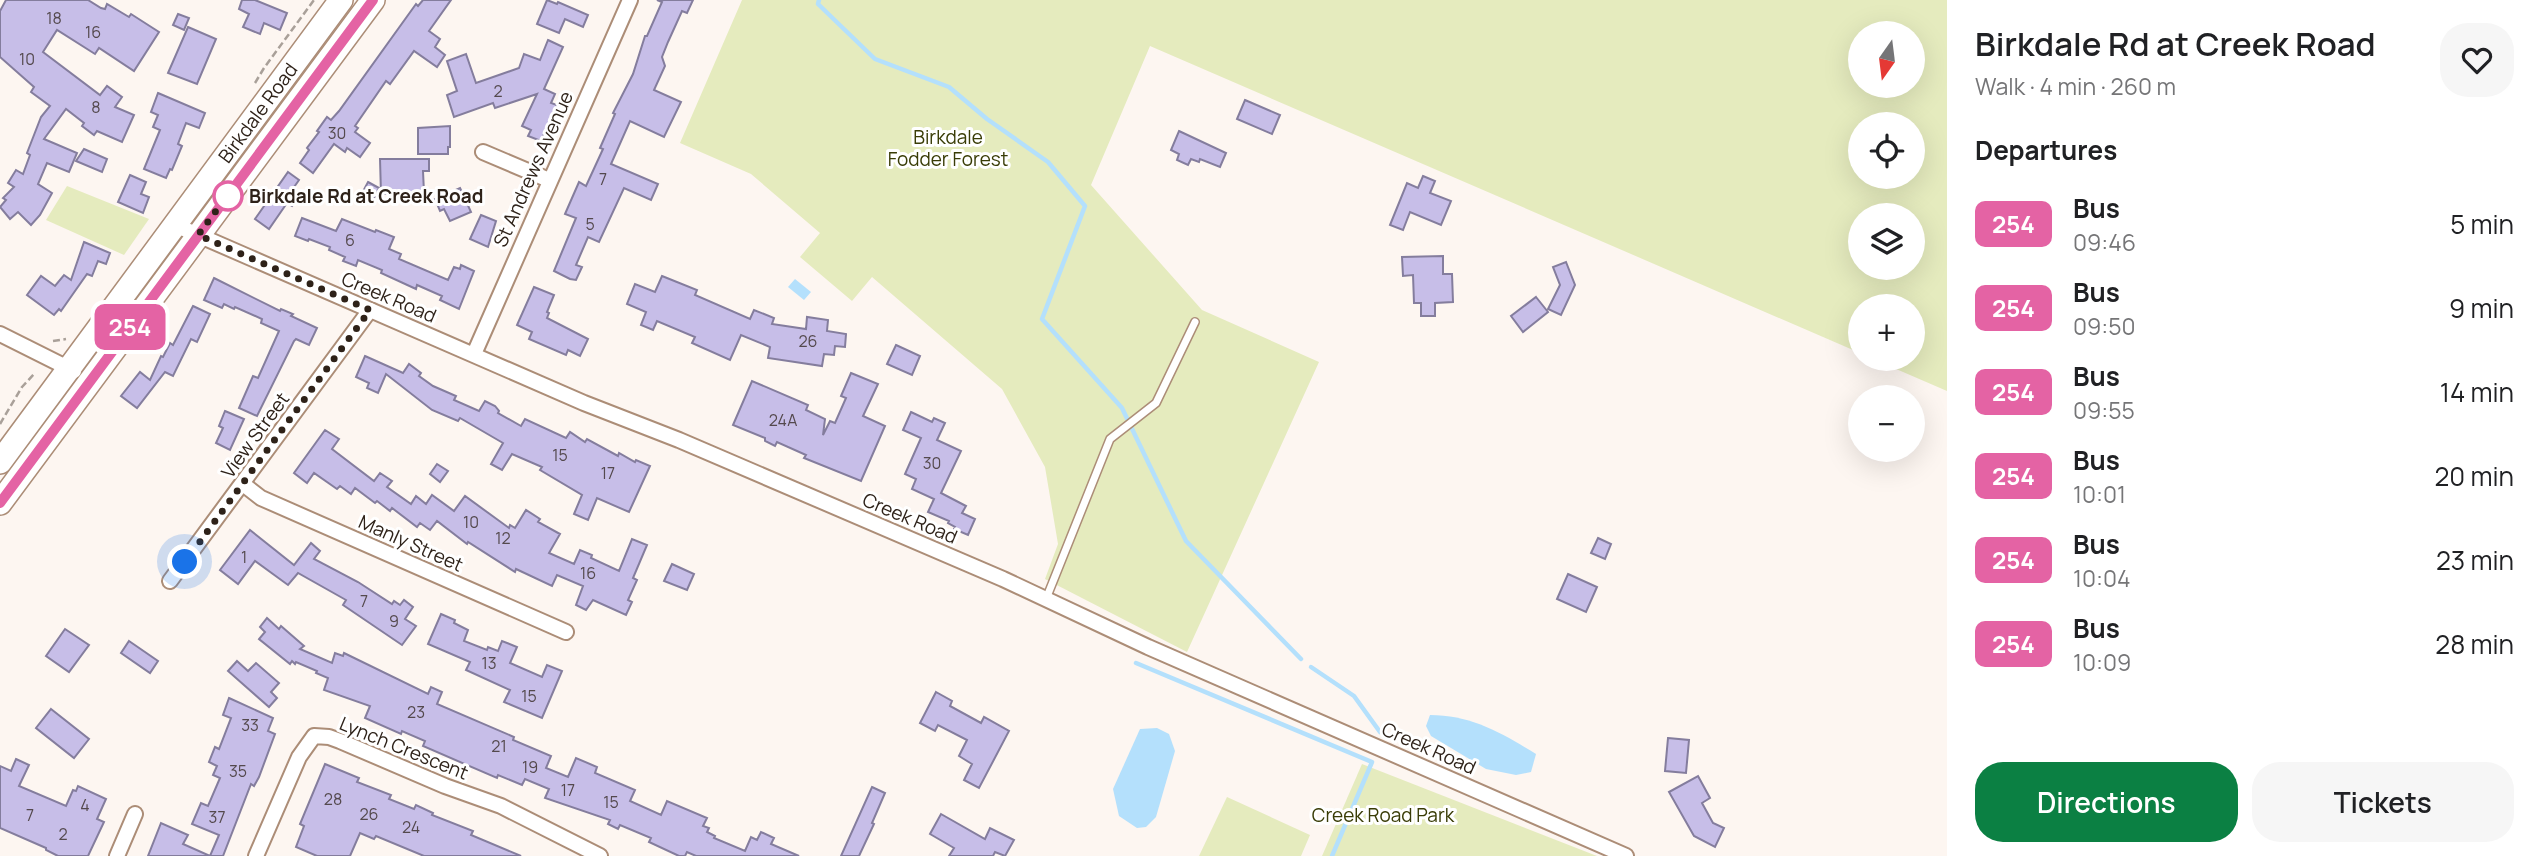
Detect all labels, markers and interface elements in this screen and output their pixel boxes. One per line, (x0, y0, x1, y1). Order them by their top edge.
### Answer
house number: 18 (46, 7, 62, 29)
house number: 16 (85, 21, 101, 43)
north arrow (1848, 21, 1925, 98)
map controls (1848, 21, 1925, 462)
text: Birkdale Rd at Creek Road (1975, 21, 2376, 66)
button: heart (2440, 23, 2514, 97)
house number: 10 (19, 48, 35, 70)
street label: Birkdale Road (212, 57, 303, 168)
text: Walk · 4 min · 260 m (1975, 70, 2176, 102)
house number: 2 (493, 80, 503, 102)
street label: St Andrews Avenue (487, 87, 579, 251)
house number: 8 (91, 96, 101, 118)
button: locate (1848, 112, 1925, 189)
house number: 30 (328, 122, 346, 144)
park label: Birkdale Fodder Forest (888, 124, 1008, 172)
text: Departures (1975, 132, 2117, 168)
house number: 7 (599, 168, 607, 190)
marker: Birkdale Rd at Creek Road (213, 181, 243, 211)
place label: Birkdale Rd at Creek Road (249, 183, 483, 209)
text: Bus (2073, 190, 2120, 226)
button: layers (1848, 203, 1925, 280)
text: 5 min (2450, 206, 2514, 242)
text: 254 (1992, 207, 2035, 240)
house number: 5 (585, 213, 595, 235)
text: 09:46 (2073, 226, 2136, 258)
house number: 6 (345, 229, 355, 251)
street label: Creek Road (338, 265, 440, 329)
text: Bus (2073, 274, 2120, 310)
text: 9 min (2449, 290, 2514, 326)
text: 254 (1992, 291, 2035, 324)
button: + (1848, 294, 1925, 371)
line badge: 254 (90, 304, 170, 350)
text: 254 (109, 310, 151, 343)
text: 09:50 (2073, 310, 2136, 342)
house number: 26 (798, 330, 818, 352)
text: Bus (2073, 358, 2120, 394)
text: 14 min (2440, 374, 2514, 410)
text: 254 (1992, 375, 2035, 408)
button: − (1848, 385, 1925, 462)
street label: View Street (215, 387, 295, 483)
text: 09:55 (2073, 394, 2135, 426)
house number: 24A (769, 409, 797, 431)
text: Bus (2073, 442, 2120, 478)
house number: 15 (552, 444, 568, 466)
house number: 30 (923, 452, 941, 474)
text: 20 min (2435, 458, 2514, 494)
text: 254 (1992, 459, 2035, 492)
house number: 17 (601, 462, 615, 484)
text: 10:01 (2073, 478, 2126, 510)
street label: Creek Road (859, 486, 961, 550)
street label: Manly Street (355, 508, 467, 578)
house number: 10 (463, 511, 479, 533)
text: Bus (2073, 526, 2120, 562)
house number: 12 (495, 527, 511, 549)
text: 23 min (2436, 542, 2514, 578)
text: 254 (1992, 543, 2035, 576)
your location (167, 544, 202, 579)
house number: 1 (241, 546, 247, 568)
house number: 16 (580, 562, 596, 584)
text: 10:04 (2073, 562, 2130, 594)
house number: 7 (360, 590, 368, 612)
house number: 9 (389, 610, 399, 632)
text: Bus (2073, 610, 2120, 646)
text: 28 min (2435, 626, 2514, 662)
text: 254 (1992, 627, 2035, 660)
text: 10:09 (2073, 646, 2131, 678)
house number: 13 (481, 652, 497, 674)
house number: 15 (521, 685, 537, 707)
house number: 23 (407, 701, 425, 723)
street label: Lynch Crescent (336, 710, 472, 786)
house number: 33 (241, 714, 259, 736)
street label: Creek Road (1378, 716, 1480, 780)
house number: 21 (491, 735, 507, 757)
house number: 19 (522, 756, 538, 778)
house number: 35 (229, 760, 247, 782)
button: Directions (1975, 762, 2238, 842)
button: Tickets (2252, 762, 2514, 842)
house number: 17 (561, 779, 575, 801)
house number: 28 (324, 788, 342, 810)
house number: 15 (603, 791, 619, 813)
house number: 4 (80, 794, 90, 816)
park label: Creek Road Park (1312, 802, 1455, 828)
house number: 26 (359, 803, 379, 825)
house number: 7 (26, 804, 34, 826)
house number: 37 (209, 806, 225, 828)
house number: 24 (402, 816, 420, 838)
house number: 2 (58, 823, 68, 845)

